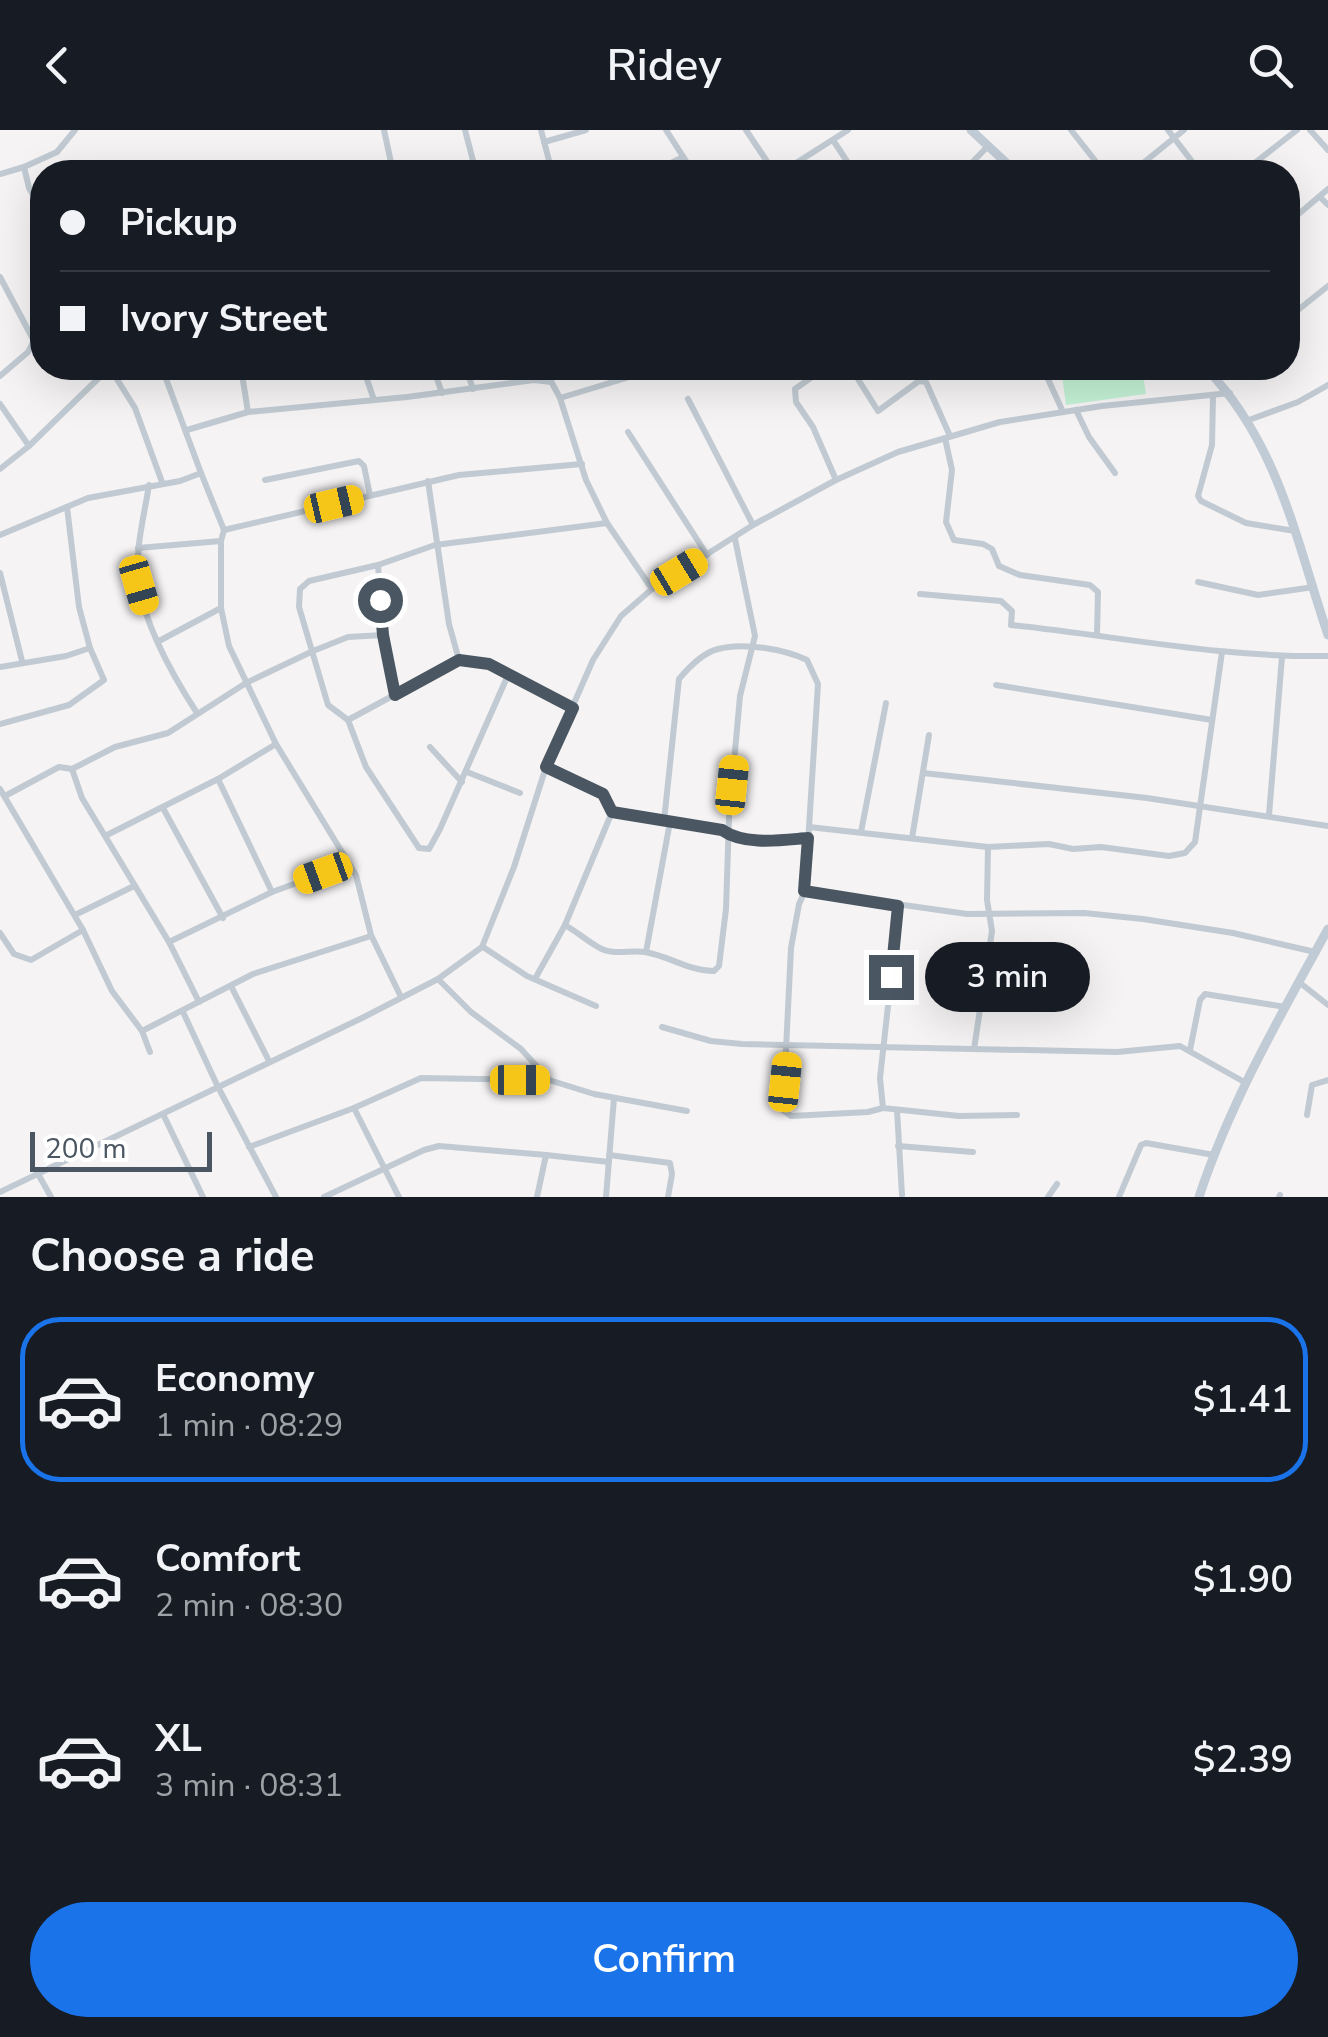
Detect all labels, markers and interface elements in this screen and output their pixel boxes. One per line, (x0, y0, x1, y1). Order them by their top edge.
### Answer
text: Ridey (606, 35, 722, 96)
icon: back (30, 38, 85, 93)
icon: search (1243, 38, 1298, 93)
text: Pickup (120, 197, 238, 248)
text: Ivory Street (120, 293, 327, 344)
car (301, 483, 367, 525)
car (646, 544, 712, 600)
car (116, 552, 162, 618)
route start (358, 578, 403, 623)
car (714, 754, 750, 816)
car (290, 849, 356, 897)
callout: 3 min (926, 942, 1091, 1012)
route end (869, 955, 914, 1000)
text: 3 min (967, 955, 1048, 998)
car (767, 1051, 803, 1113)
car (490, 1065, 550, 1095)
scale bar (30, 1127, 212, 1172)
text: 200 m (45, 1130, 127, 1168)
text: Choose a ride (30, 1226, 315, 1287)
text: Economy (155, 1353, 314, 1404)
icon: car (35, 1355, 125, 1445)
text: $1.41 (1193, 1374, 1293, 1425)
text: 1 min · 08:29 (155, 1404, 343, 1447)
text: Comfort (155, 1533, 300, 1584)
icon: car (35, 1535, 125, 1625)
text: $1.90 (1193, 1554, 1293, 1605)
text: 2 min · 08:30 (155, 1584, 343, 1627)
text: XL (155, 1713, 202, 1764)
icon: car (35, 1715, 125, 1805)
text: $2.39 (1193, 1734, 1293, 1785)
text: 3 min · 08:31 (155, 1764, 343, 1807)
button: Confirm (30, 1902, 1298, 2017)

